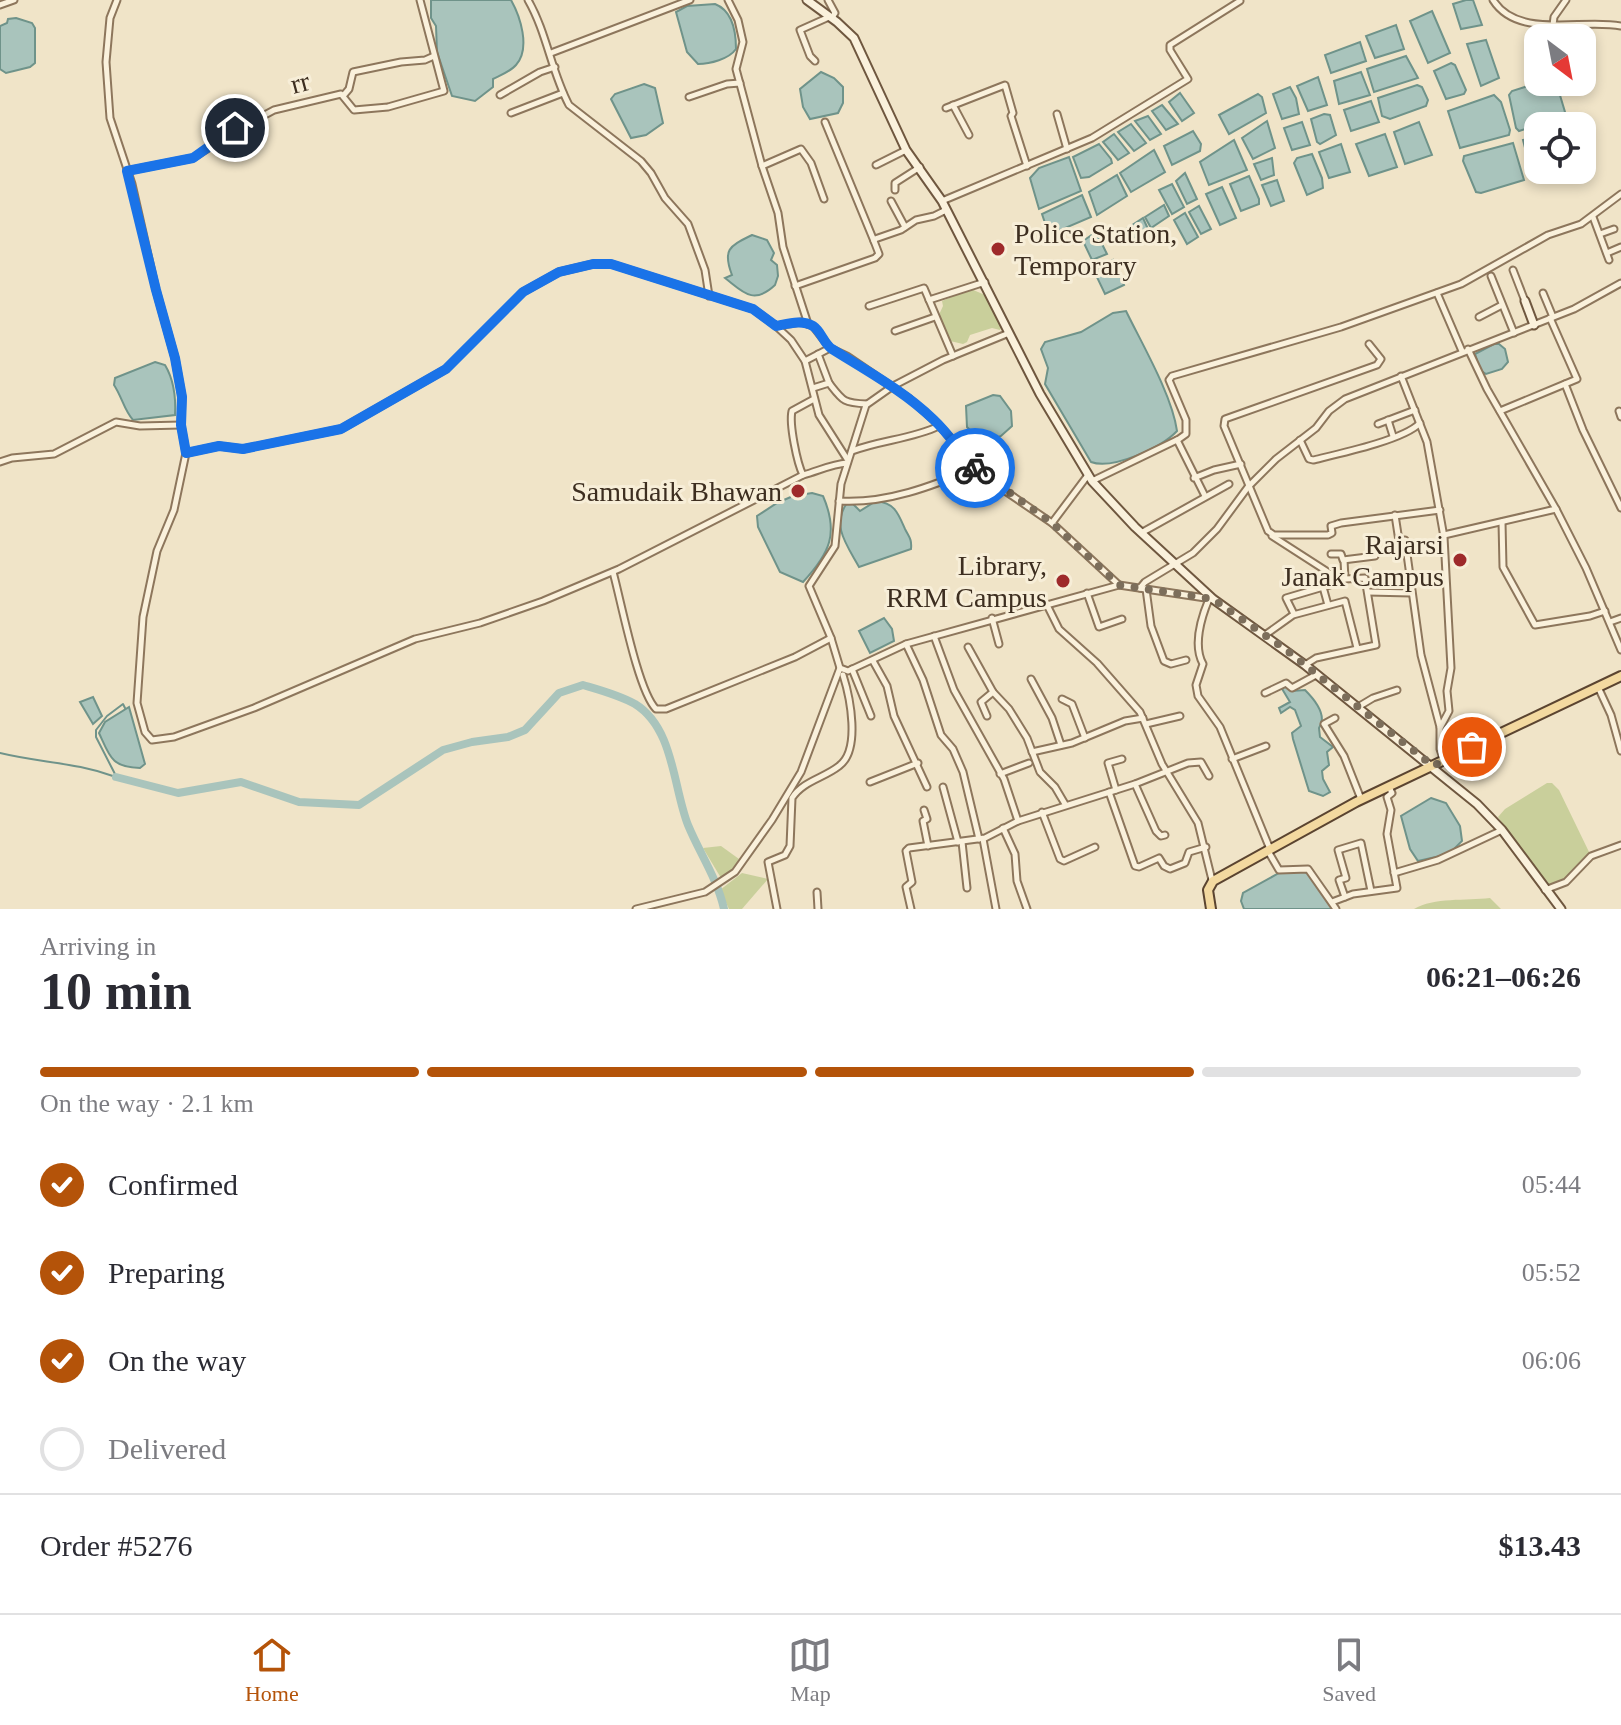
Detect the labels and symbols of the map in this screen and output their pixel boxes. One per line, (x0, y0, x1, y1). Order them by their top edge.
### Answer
north arrow (1524, 24, 1596, 96)
street label: rr (287, 65, 314, 100)
pin (201, 94, 269, 162)
place label: Police Station, Temporary (1014, 218, 1177, 281)
marker: Police Station, Temporary (989, 240, 1007, 258)
courier (935, 428, 1015, 508)
place label: Samudaik Bhawan (571, 476, 782, 507)
marker: Samudaik Bhawan (789, 482, 807, 500)
place label: Rajarsi Janak Campus (1281, 529, 1444, 592)
place label: Library, RRM Campus (886, 550, 1047, 613)
marker: Rajarsi Janak Campus (1451, 551, 1469, 569)
marker: Library, RRM Campus (1054, 572, 1072, 590)
pin (1438, 713, 1506, 781)

